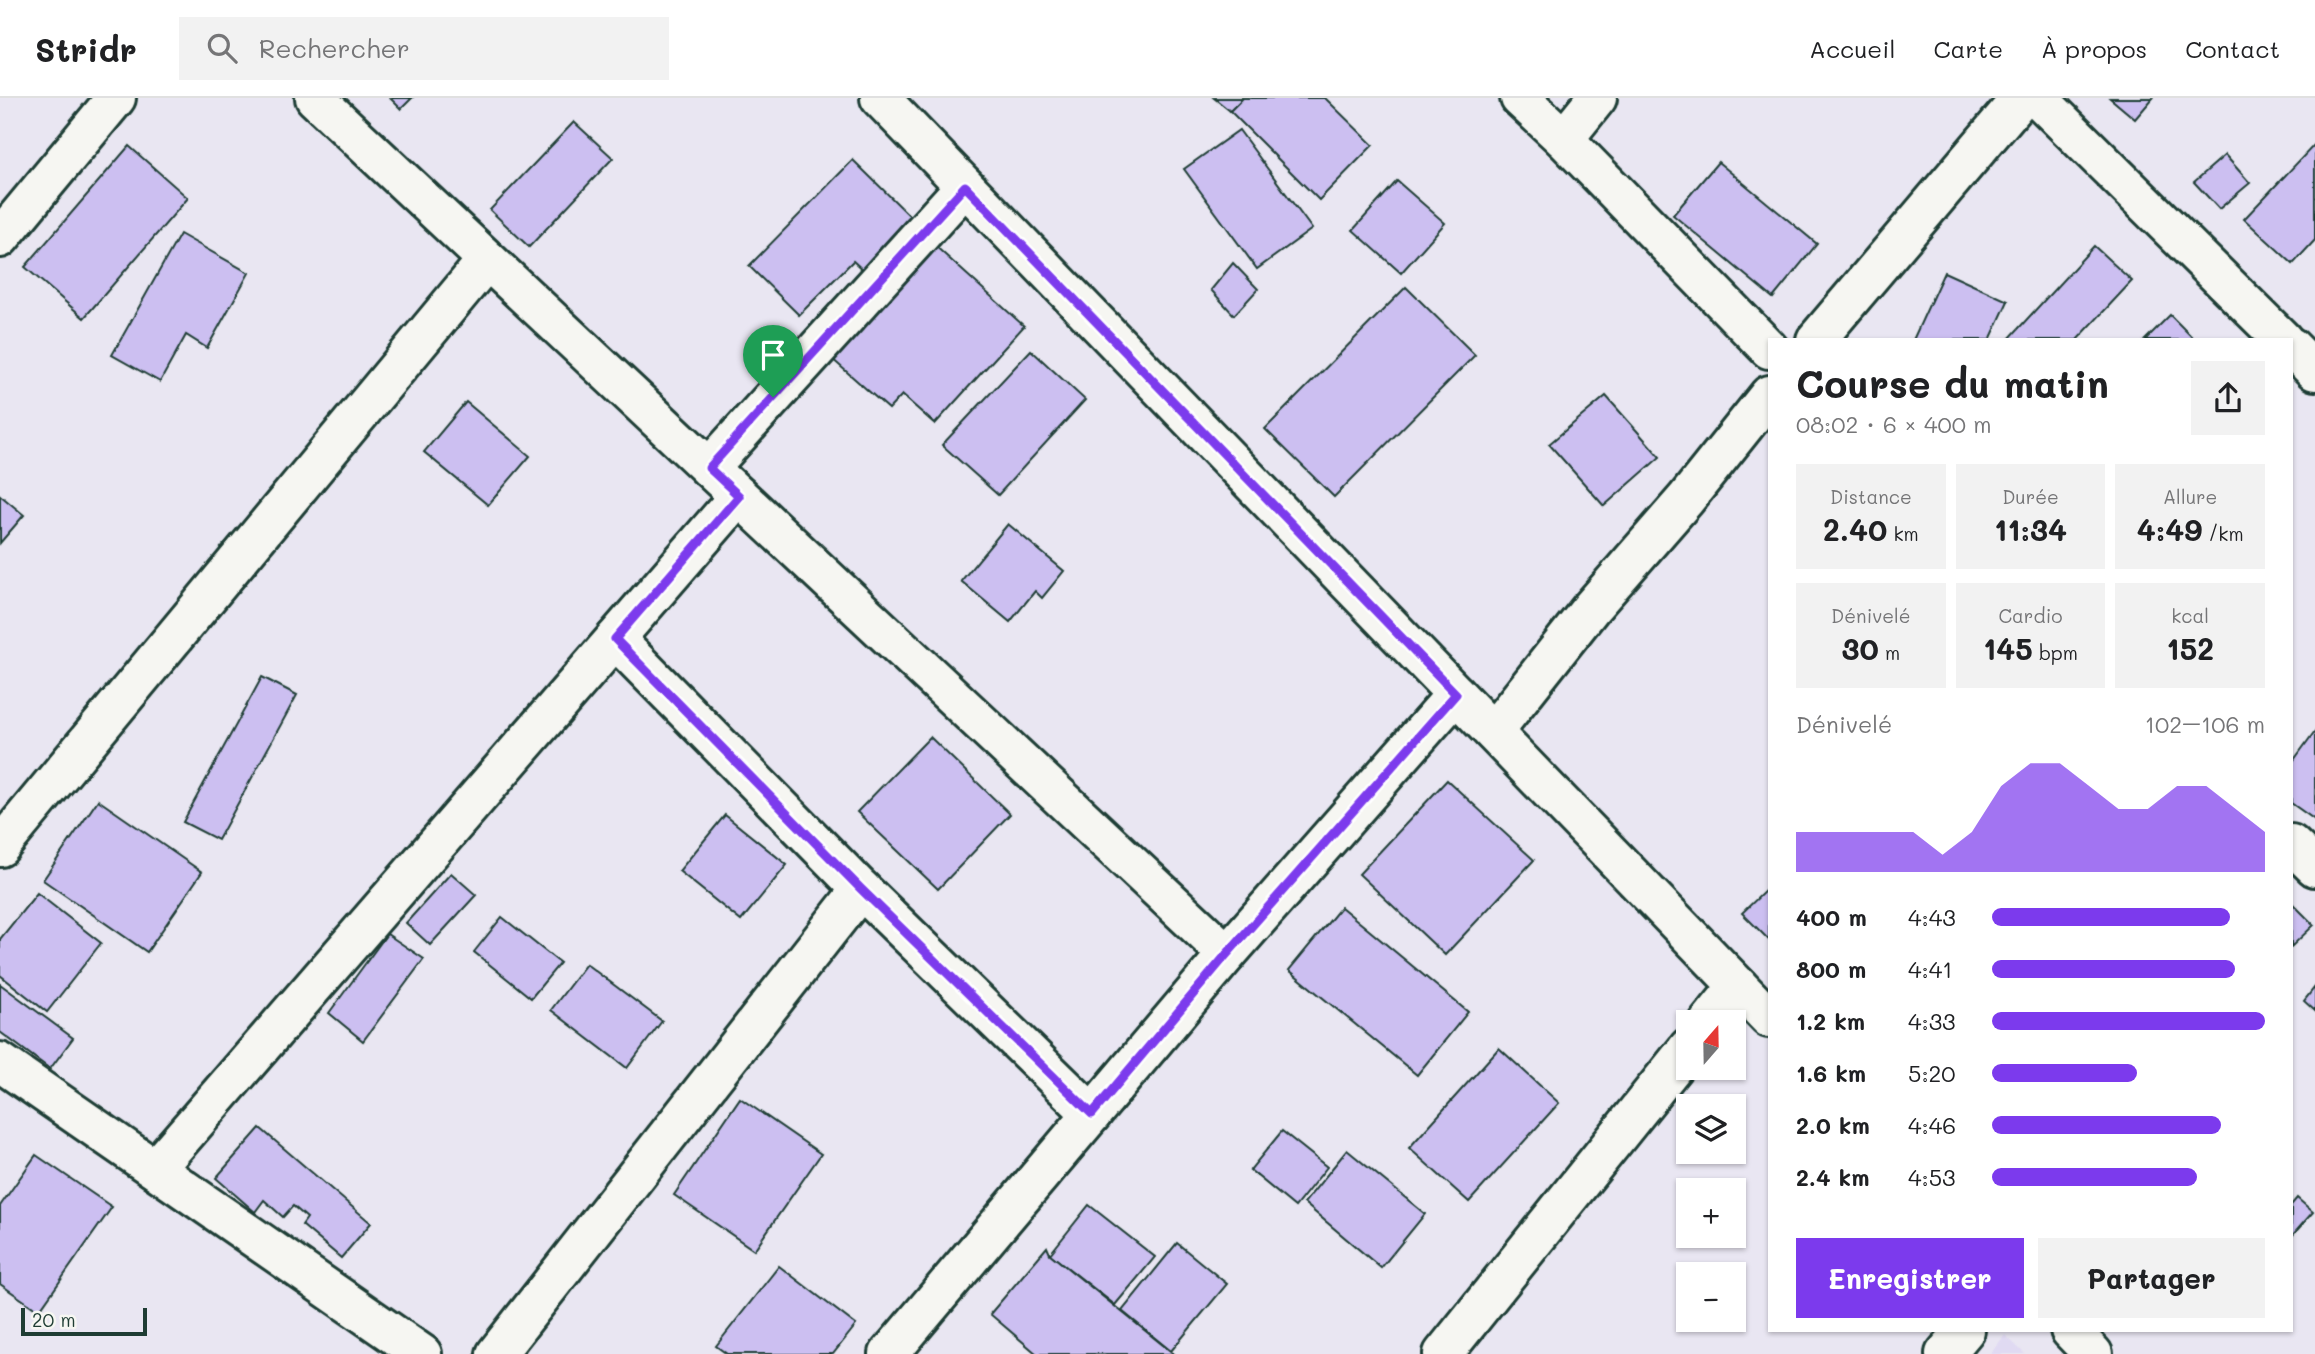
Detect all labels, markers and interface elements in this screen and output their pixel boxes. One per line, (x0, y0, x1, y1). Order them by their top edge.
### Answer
search box (179, 17, 669, 80)
text: Stridr (35, 27, 137, 70)
icon: search (203, 29, 241, 67)
text: Rechercher (259, 31, 410, 65)
text: Accueil (1809, 33, 1895, 64)
text: Carte (1933, 33, 2003, 64)
text: À propos (2041, 33, 2147, 64)
text: Contact (2185, 33, 2280, 64)
pin (743, 325, 803, 397)
icon: arrive (754, 336, 792, 374)
text: Course du matin (1796, 358, 2109, 408)
button: share (2191, 361, 2265, 435)
text: 08:02 · 6 × 400 m (1796, 409, 1992, 439)
text: Distance (1830, 484, 1912, 509)
text: Durée (2002, 484, 2059, 509)
text: Allure (2163, 484, 2217, 509)
text: 2.40 (1823, 509, 1887, 549)
text: 11:34 (1994, 509, 2067, 549)
text: 4:49 (2137, 509, 2202, 549)
text: km (1887, 521, 1919, 546)
text: /km (2202, 521, 2244, 546)
text: Dénivelé (1831, 603, 1911, 628)
text: Cardio (1998, 603, 2063, 628)
text: kcal (2171, 603, 2209, 628)
text: 30 (1842, 628, 1879, 668)
text: 145 (1983, 628, 2033, 668)
text: 152 (2166, 628, 2214, 668)
text: m (1879, 640, 1900, 665)
text: bpm (2033, 640, 2078, 665)
text: Dénivelé (1796, 709, 1892, 739)
text: 102–106 m (2145, 709, 2265, 739)
text: 400 m (1796, 902, 1867, 932)
text: 4:43 (1908, 902, 1956, 932)
text: 800 m (1796, 954, 1866, 984)
text: 4:41 (1908, 954, 1952, 984)
text: 1.2 km (1796, 1006, 1865, 1036)
text: 4:33 (1908, 1006, 1956, 1036)
north arrow (1676, 1010, 1746, 1080)
map controls (1676, 1010, 1746, 1332)
text: 1.6 km (1796, 1058, 1866, 1088)
text: 5:20 (1908, 1058, 1956, 1088)
button: layers (1676, 1094, 1746, 1164)
text: 2.0 km (1796, 1110, 1870, 1140)
text: 4:46 (1908, 1110, 1956, 1140)
text: 2.4 km (1796, 1162, 1869, 1192)
text: 4:53 (1908, 1162, 1956, 1192)
button: + (1676, 1178, 1746, 1248)
button: Enregistrer (1796, 1238, 2024, 1318)
button: Partager (2038, 1238, 2265, 1318)
button: − (1676, 1262, 1746, 1332)
scale bar (21, 1305, 147, 1337)
text: 20 m (32, 1307, 76, 1332)

